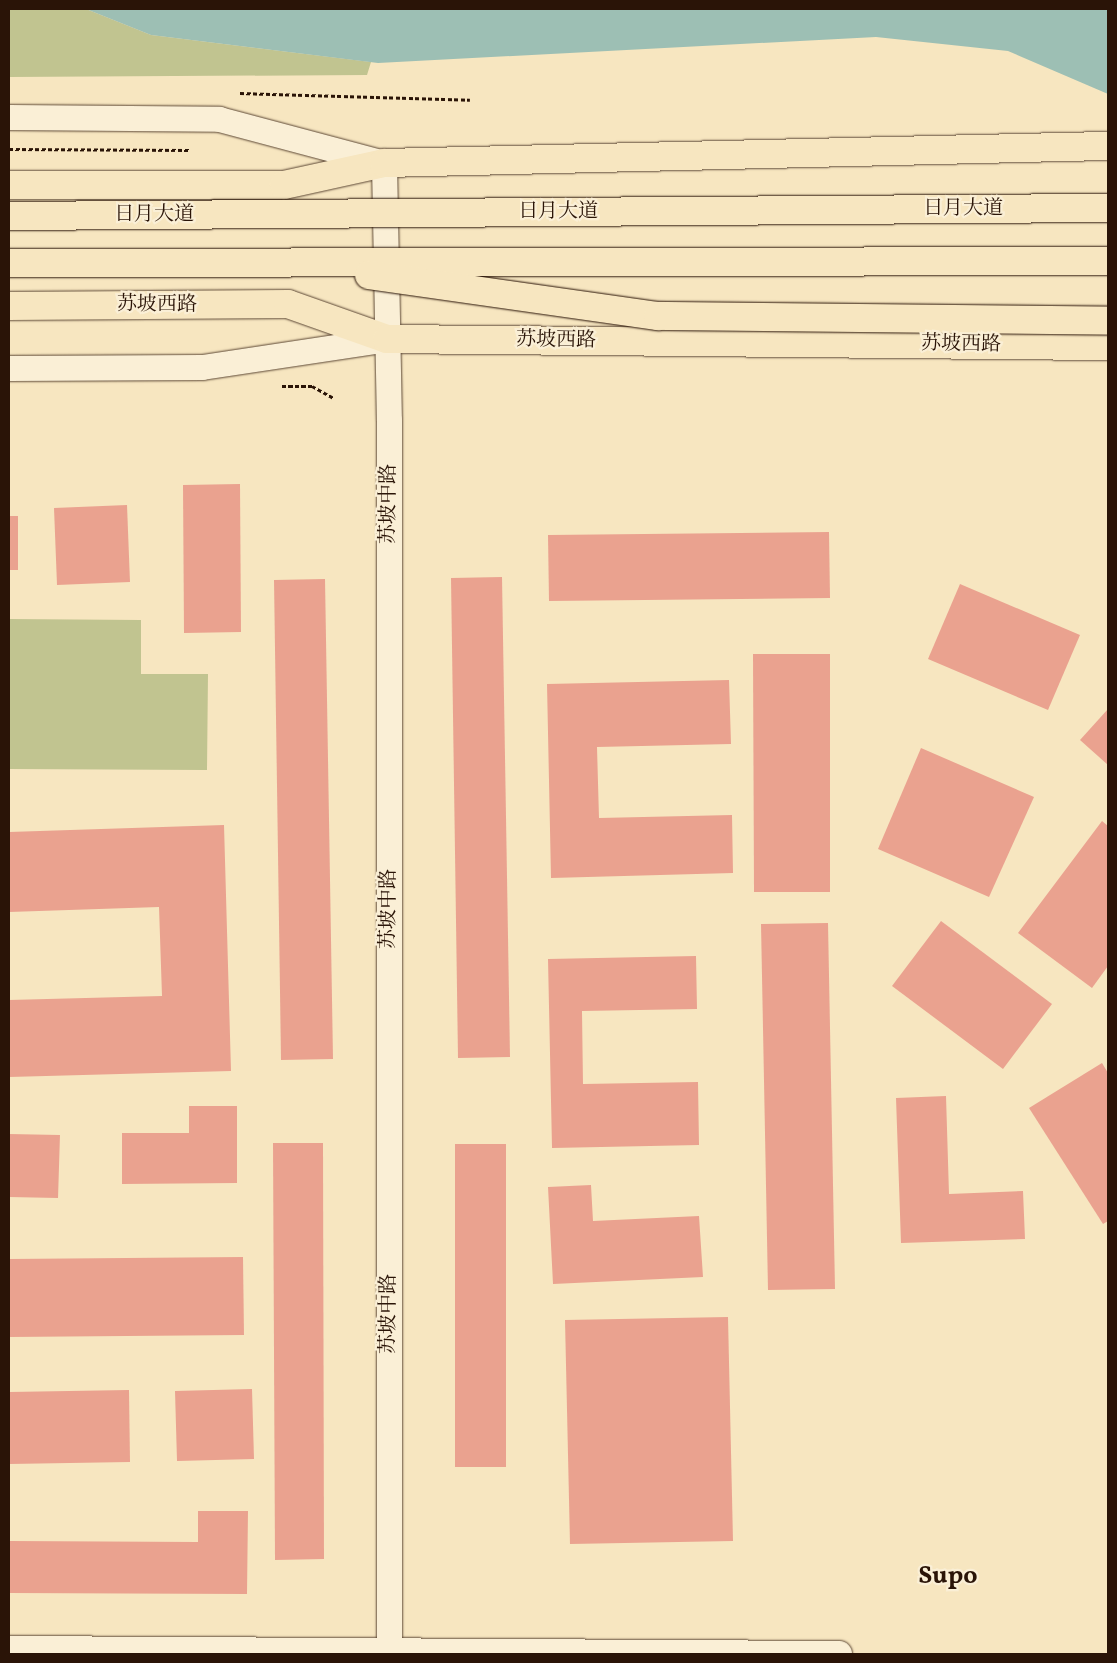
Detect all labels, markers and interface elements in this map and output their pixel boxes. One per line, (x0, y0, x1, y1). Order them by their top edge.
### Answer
street label: 日月大道 (923, 197, 1003, 221)
street label: 日月大道 (518, 200, 598, 224)
street label: 日月大道 (114, 203, 194, 227)
street label: 苏坡西路 (117, 293, 197, 317)
street label: 苏坡西路 (516, 328, 596, 354)
street label: 苏坡西路 (921, 332, 1001, 358)
street label: 苏坡中路 (377, 464, 401, 544)
street label: 苏坡中路 (377, 869, 401, 949)
street label: 苏坡中路 (377, 1274, 401, 1354)
district label: Supo (918, 1562, 978, 1592)

